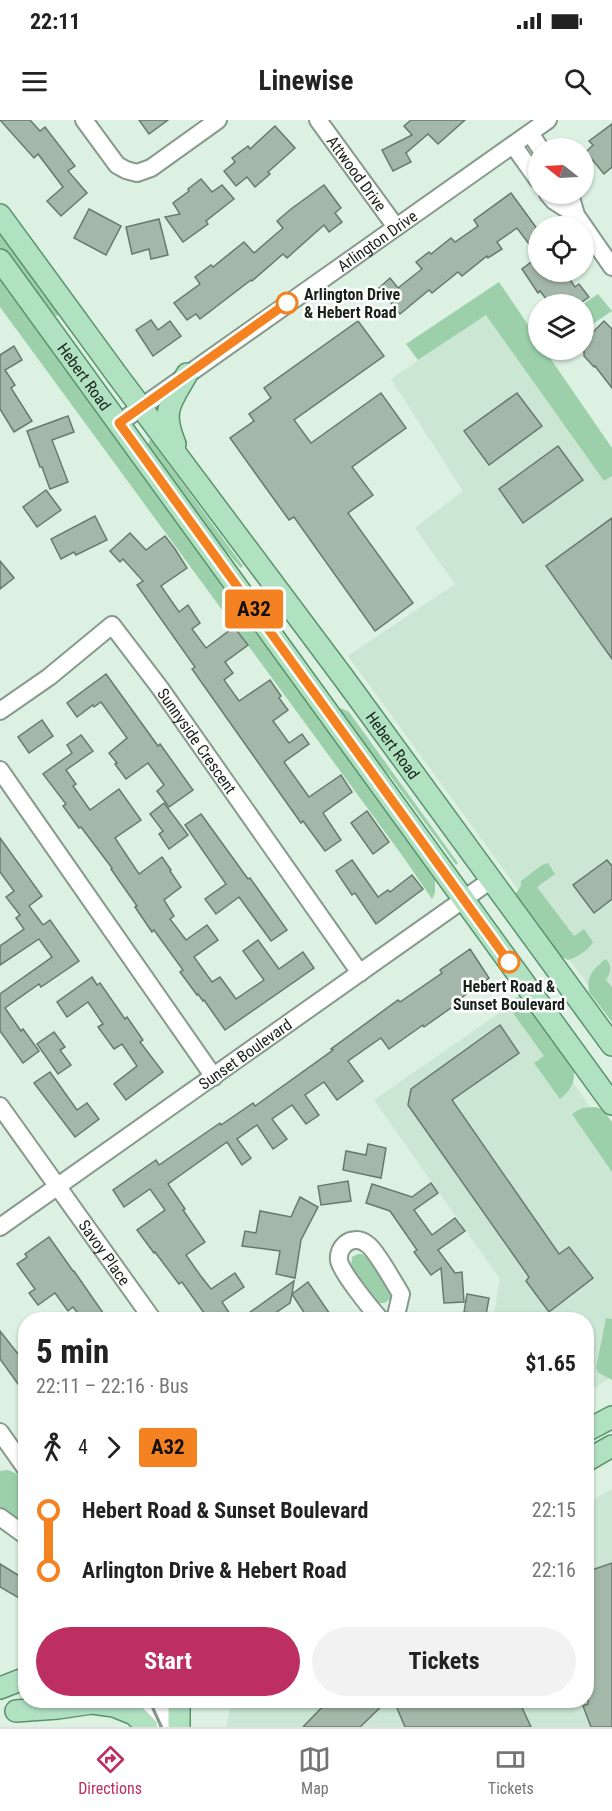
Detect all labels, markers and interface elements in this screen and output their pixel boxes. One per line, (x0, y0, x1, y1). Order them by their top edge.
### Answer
text: 22:11 (30, 9, 81, 34)
icon: menu (18, 65, 51, 98)
text: Linewise (258, 65, 354, 97)
icon: search (561, 65, 594, 98)
street label: Attwood Drive (323, 132, 390, 215)
north arrow (528, 138, 594, 204)
map controls (528, 138, 594, 360)
street label: Arlington Drive (334, 207, 421, 276)
button: locate (528, 216, 594, 282)
place label: Arlington Drive & Hebert Road (304, 285, 400, 322)
marker: Arlington Drive & Hebert Road (276, 292, 298, 314)
button: layers (528, 294, 594, 360)
street label: Hebert Road (53, 339, 115, 414)
line badge: A32 (220, 590, 288, 628)
text: A32 (237, 597, 271, 621)
street label: Sunnyside Crescent (153, 685, 240, 798)
street label: Hebert Road (362, 708, 423, 783)
marker: Hebert Road & Sunset Boulevard (498, 951, 520, 973)
place label: Hebert Road & Sunset Boulevard (453, 977, 565, 1014)
street label: Sunset Boulevard (195, 1015, 296, 1094)
street label: Savoy Place (74, 1216, 134, 1289)
text: 5 min (36, 1332, 109, 1371)
text: $1.65 (525, 1351, 576, 1376)
text: 22:11 – 22:16 · Bus (36, 1374, 189, 1398)
icon: walk (36, 1431, 69, 1464)
icon: forward (97, 1431, 130, 1464)
text: 4 (78, 1435, 88, 1459)
text: A32 (151, 1435, 185, 1459)
text: Hebert Road & Sunset Boulevard (82, 1498, 368, 1523)
text: 22:15 (532, 1498, 576, 1522)
text: Arlington Drive & Hebert Road (82, 1558, 347, 1583)
text: 22:16 (532, 1558, 576, 1582)
button: Start (36, 1627, 300, 1696)
button: Tickets (312, 1627, 576, 1696)
tab: Directions (78, 1743, 142, 1798)
tab: Map (298, 1743, 331, 1798)
tab: Tickets (488, 1743, 534, 1798)

